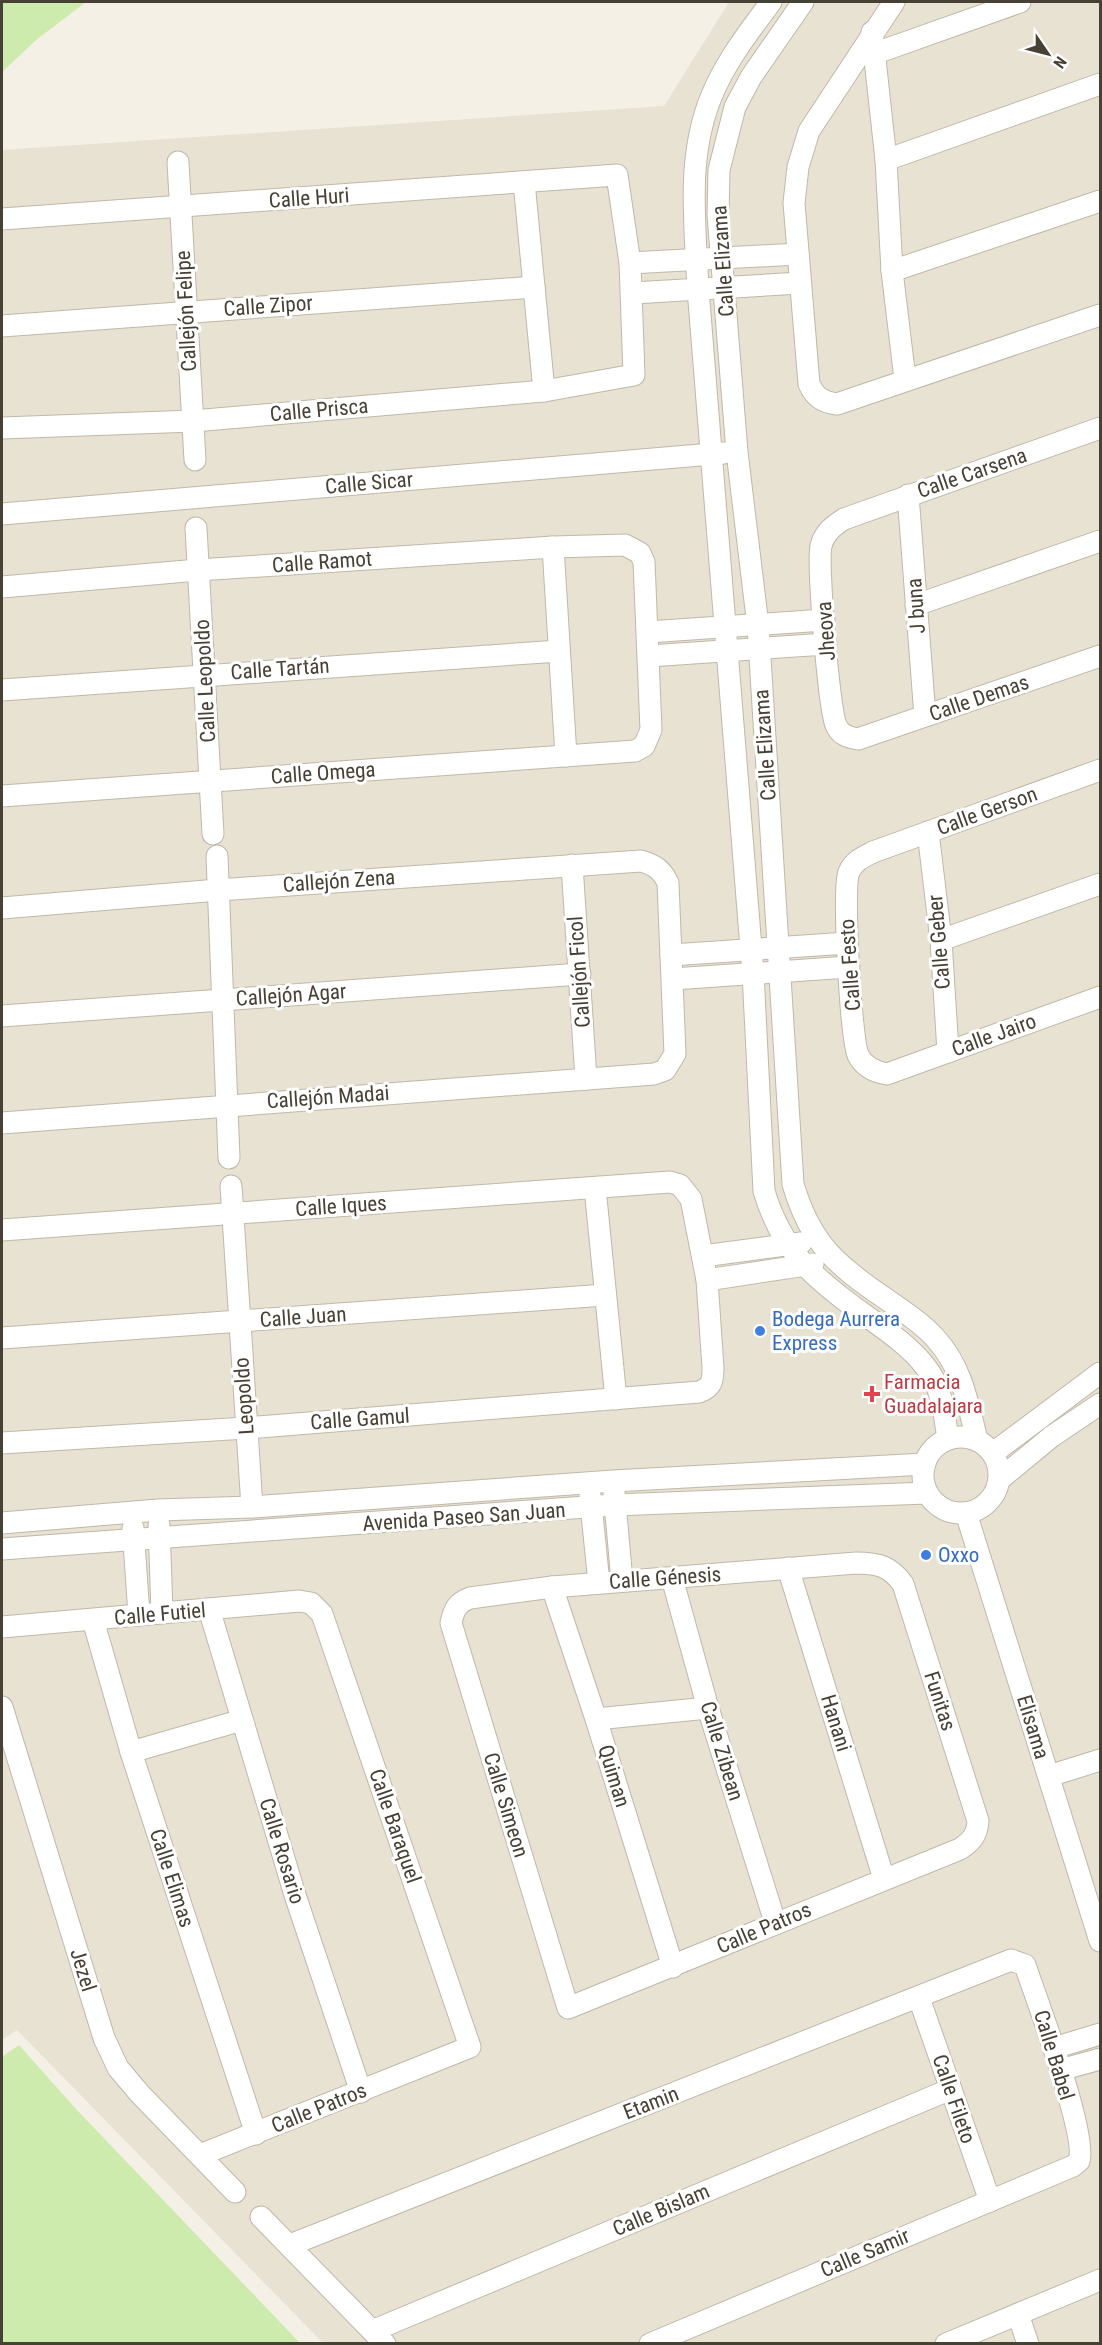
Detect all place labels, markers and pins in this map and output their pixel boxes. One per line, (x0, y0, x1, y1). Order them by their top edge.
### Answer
place label: Bodega Aurrera Express (772, 1307, 900, 1355)
marker: Bodega Aurrera Express (753, 1324, 767, 1338)
place label: Farmacia Guadalajara (884, 1370, 983, 1418)
marker: Farmacia Guadalajara (865, 1387, 879, 1401)
place label: Oxxo (938, 1543, 979, 1567)
marker: Oxxo (919, 1548, 933, 1562)

